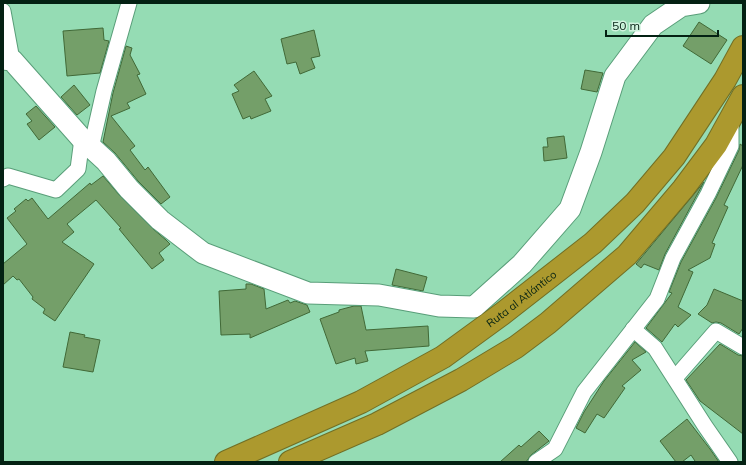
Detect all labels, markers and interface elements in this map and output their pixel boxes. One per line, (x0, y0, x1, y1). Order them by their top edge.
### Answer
scale bar (606, 12, 718, 38)
text: 50 m (612, 18, 640, 33)
street label: Ruta al Atlántico (483, 267, 559, 330)

